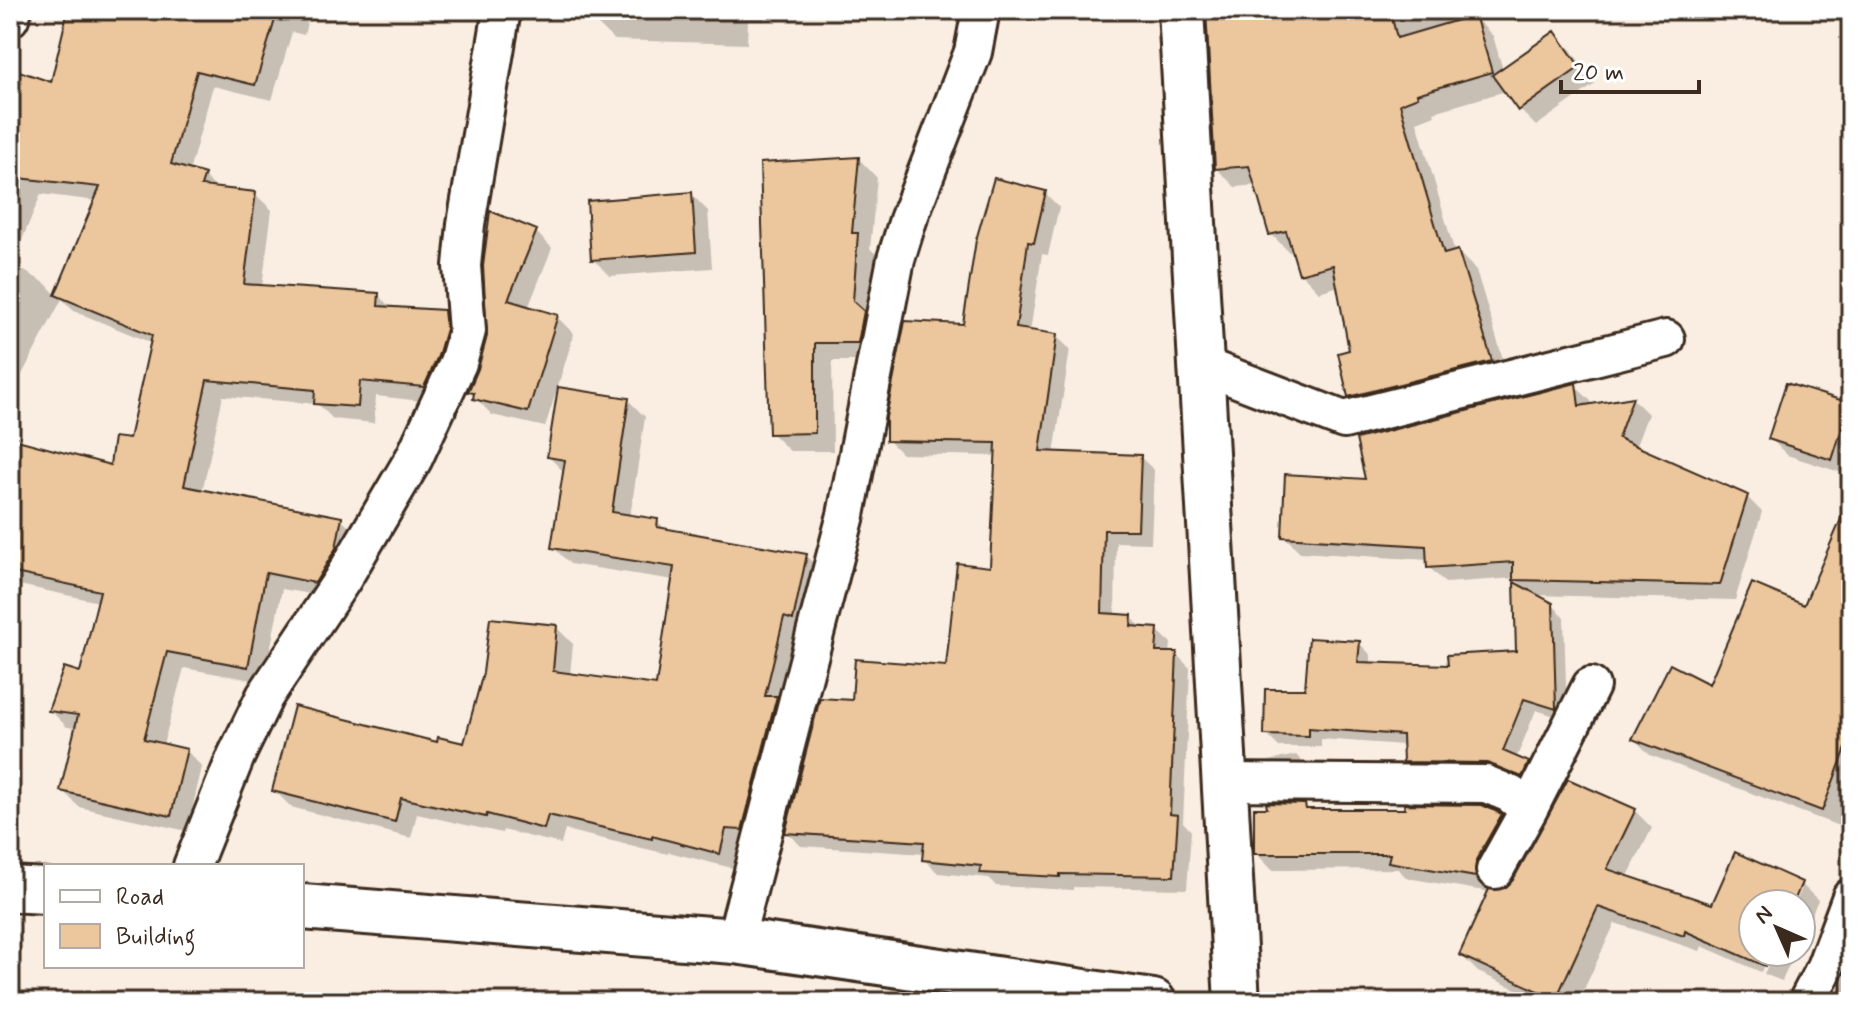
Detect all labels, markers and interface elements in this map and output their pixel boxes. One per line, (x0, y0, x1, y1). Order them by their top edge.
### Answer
scale bar (1561, 44, 1699, 94)
text: 20 m (1573, 58, 1624, 89)
legend (44, 864, 304, 968)
text: Road (116, 882, 164, 913)
north arrow (1737, 888, 1817, 968)
text: N (1749, 900, 1779, 930)
text: Building (116, 922, 196, 956)

